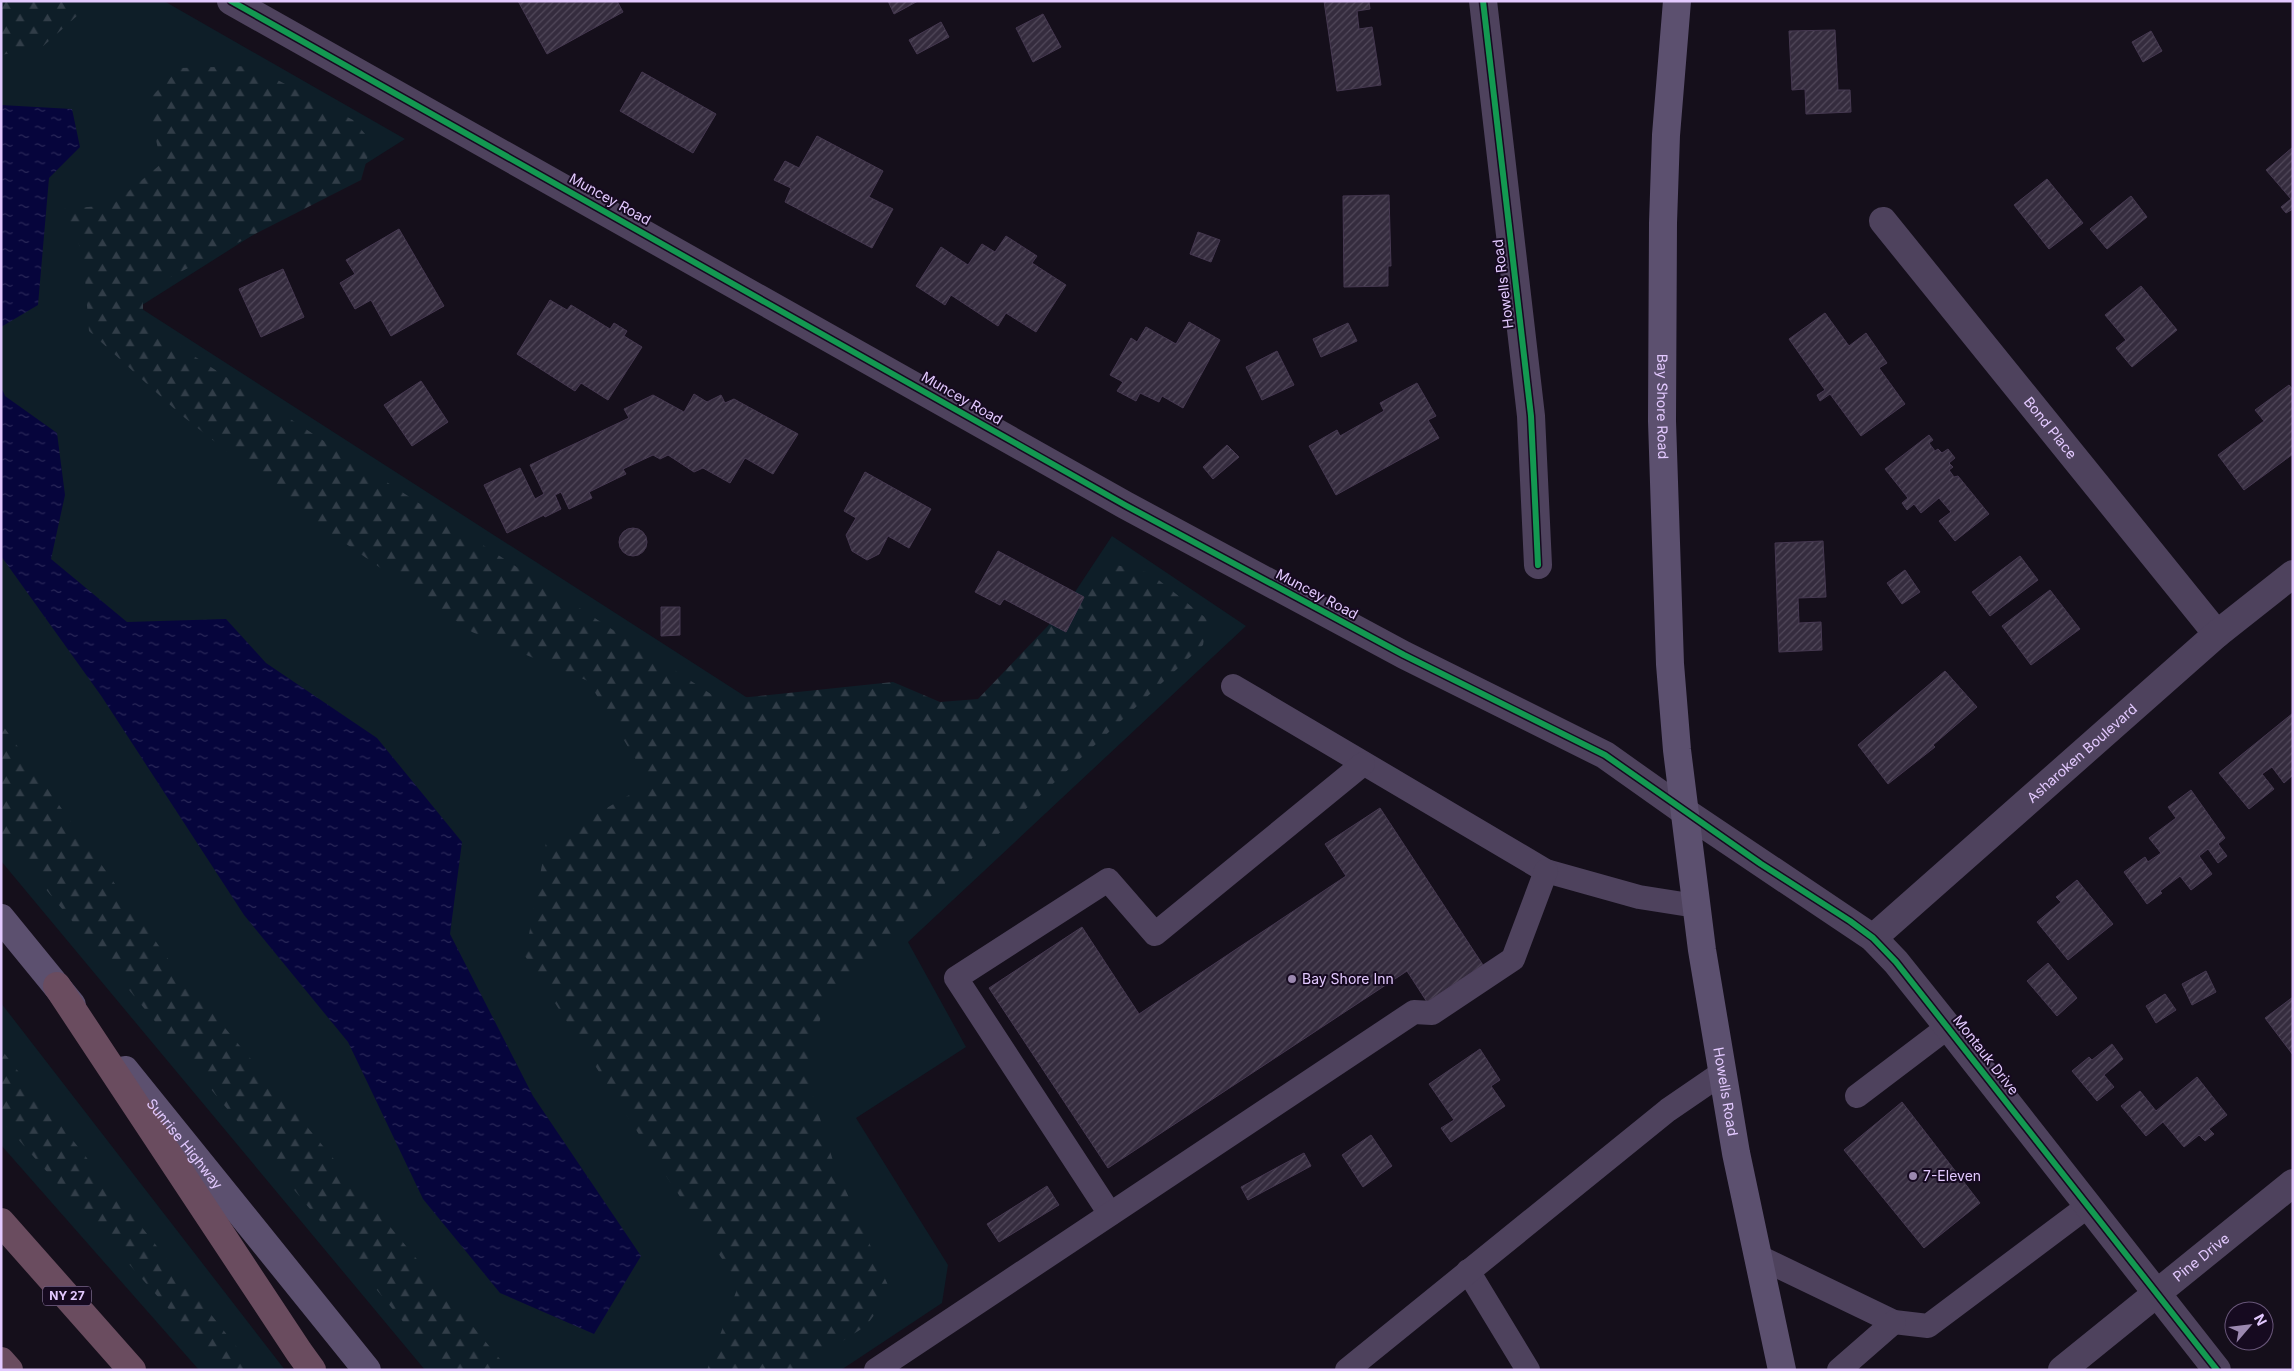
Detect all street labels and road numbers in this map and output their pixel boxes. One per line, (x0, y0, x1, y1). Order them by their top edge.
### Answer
street label: Muncey Road (566, 169, 654, 228)
street label: Howells Road (1489, 238, 1516, 330)
street label: Bay Shore Road (1654, 354, 1672, 459)
street label: Muncey Road (919, 368, 1006, 428)
street label: Bond Place (2021, 393, 2081, 462)
street label: Muncey Road (1273, 565, 1361, 622)
street label: Asharoken Boulevard (2023, 700, 2140, 806)
street label: Montauk Drive (1950, 1011, 2023, 1098)
street label: Howells Road (1710, 1046, 1742, 1137)
street label: Sunrise Highway (143, 1095, 227, 1192)
street label: Pine Drive (2169, 1229, 2232, 1285)
road number: NY 27 (43, 1286, 91, 1305)

